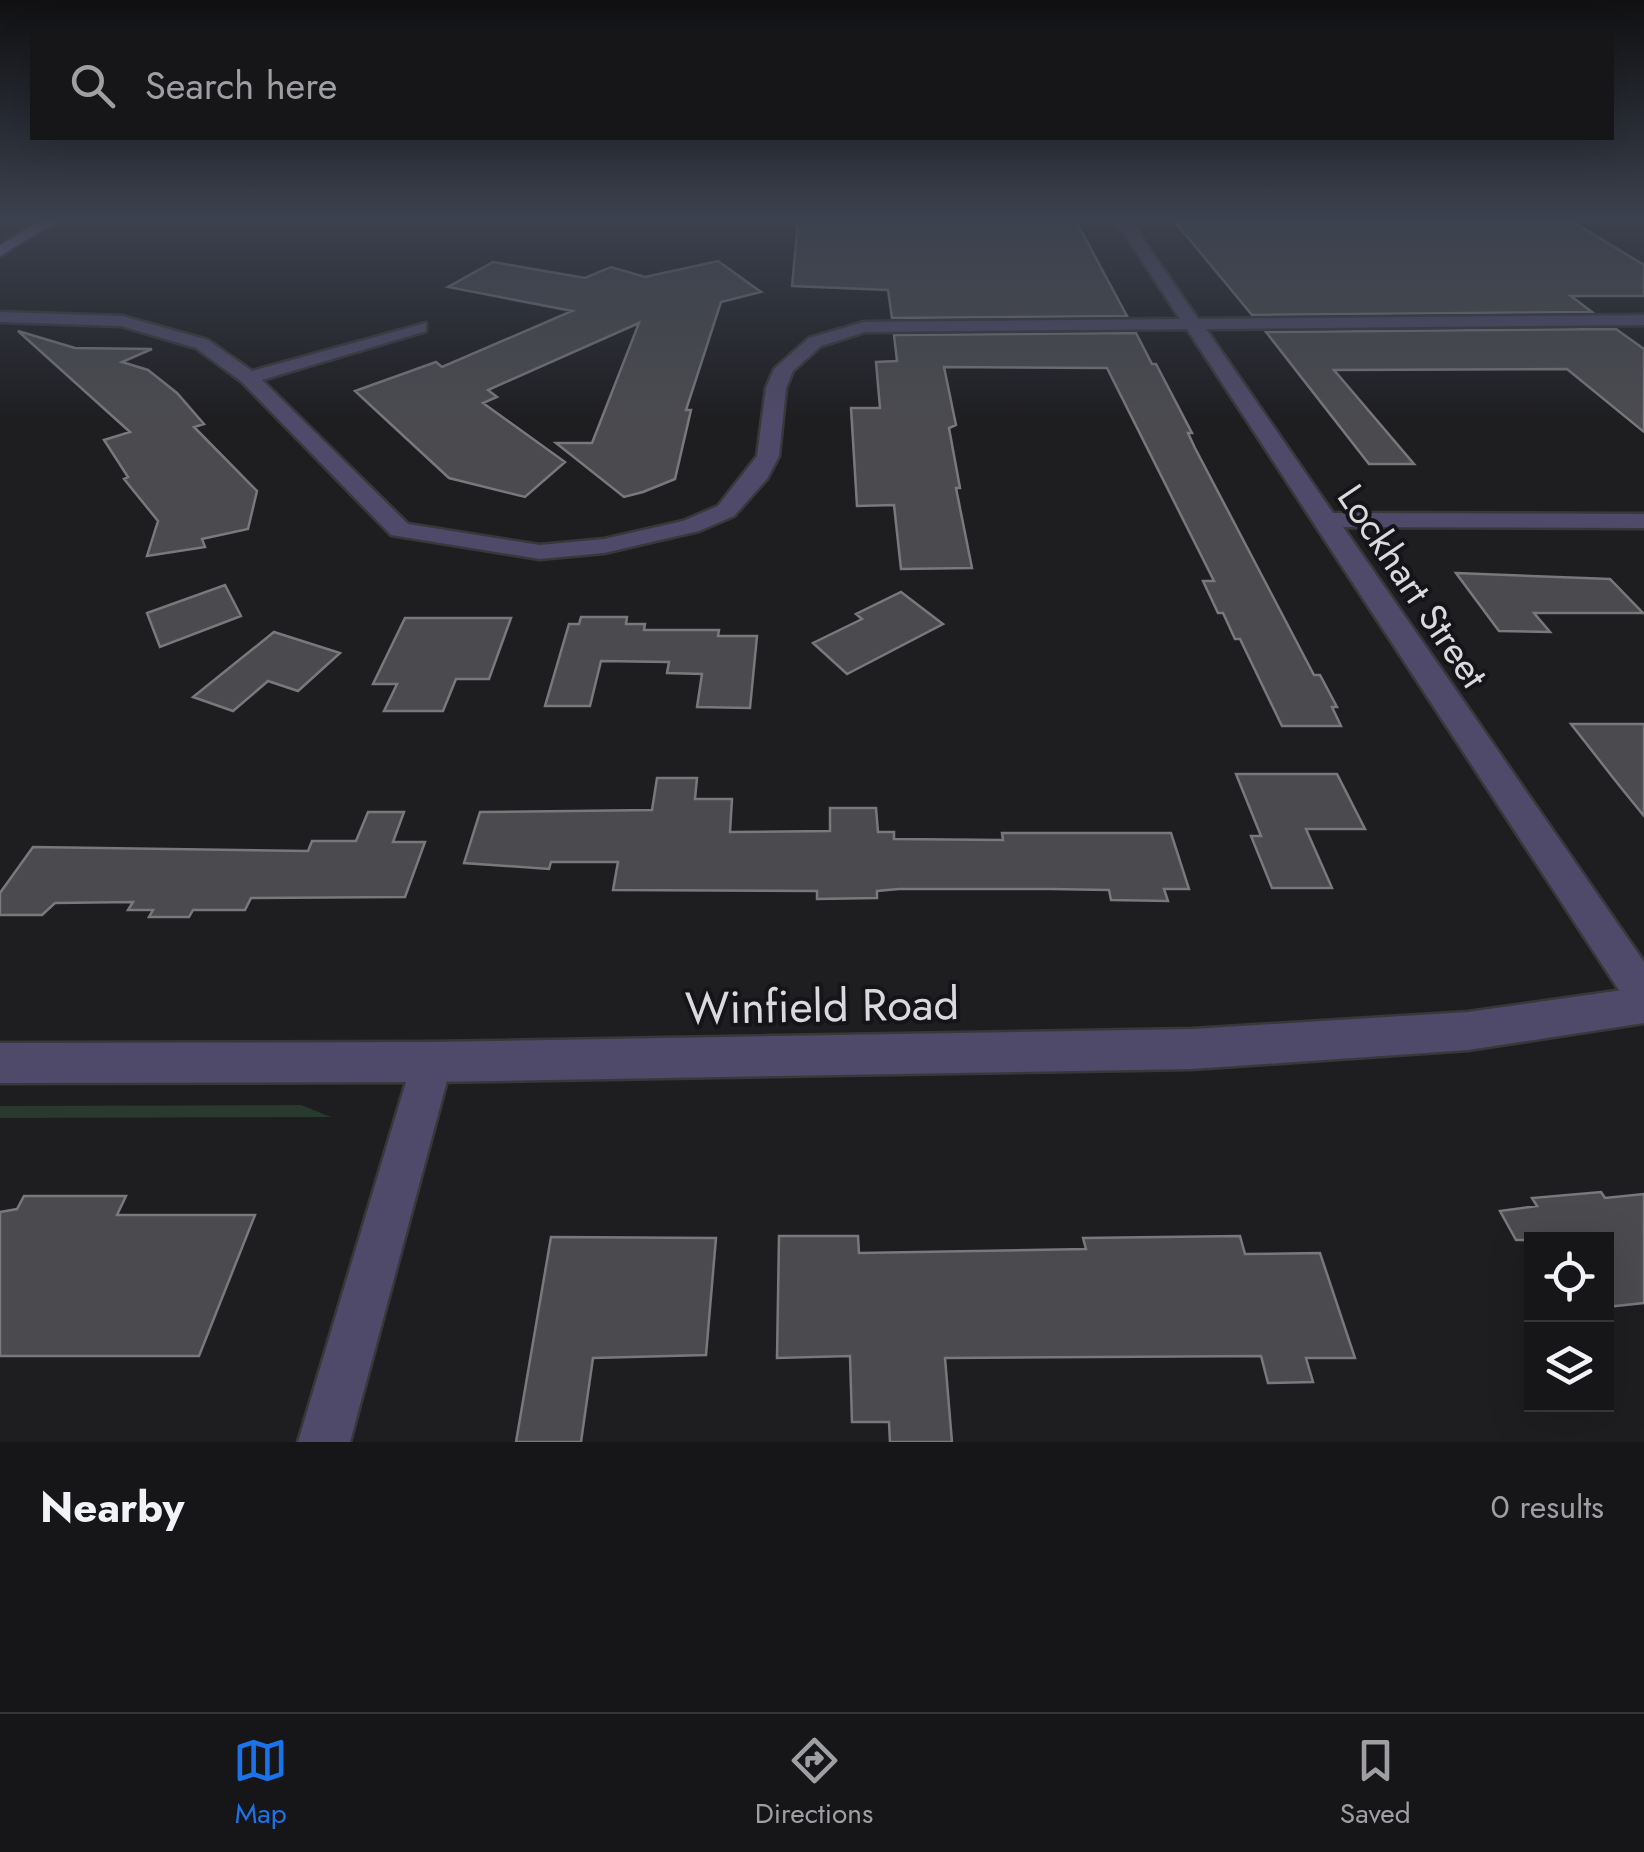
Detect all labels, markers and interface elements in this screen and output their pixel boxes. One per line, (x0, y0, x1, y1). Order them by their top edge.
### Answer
search box (30, 30, 1614, 140)
icon: search (65, 58, 120, 113)
text: Search here (145, 58, 337, 113)
street label: Lockhart Street (1324, 473, 1502, 699)
street label: Winfield Road (684, 971, 960, 1041)
map controls (1524, 1232, 1614, 1412)
button: locate (1524, 1232, 1614, 1322)
button: layers (1524, 1322, 1614, 1412)
text: Nearby (40, 1477, 184, 1538)
text: 0 results (1491, 1484, 1604, 1530)
tab: Map (233, 1733, 288, 1834)
tab: Directions (755, 1733, 873, 1834)
tab: Saved (1340, 1733, 1411, 1834)

